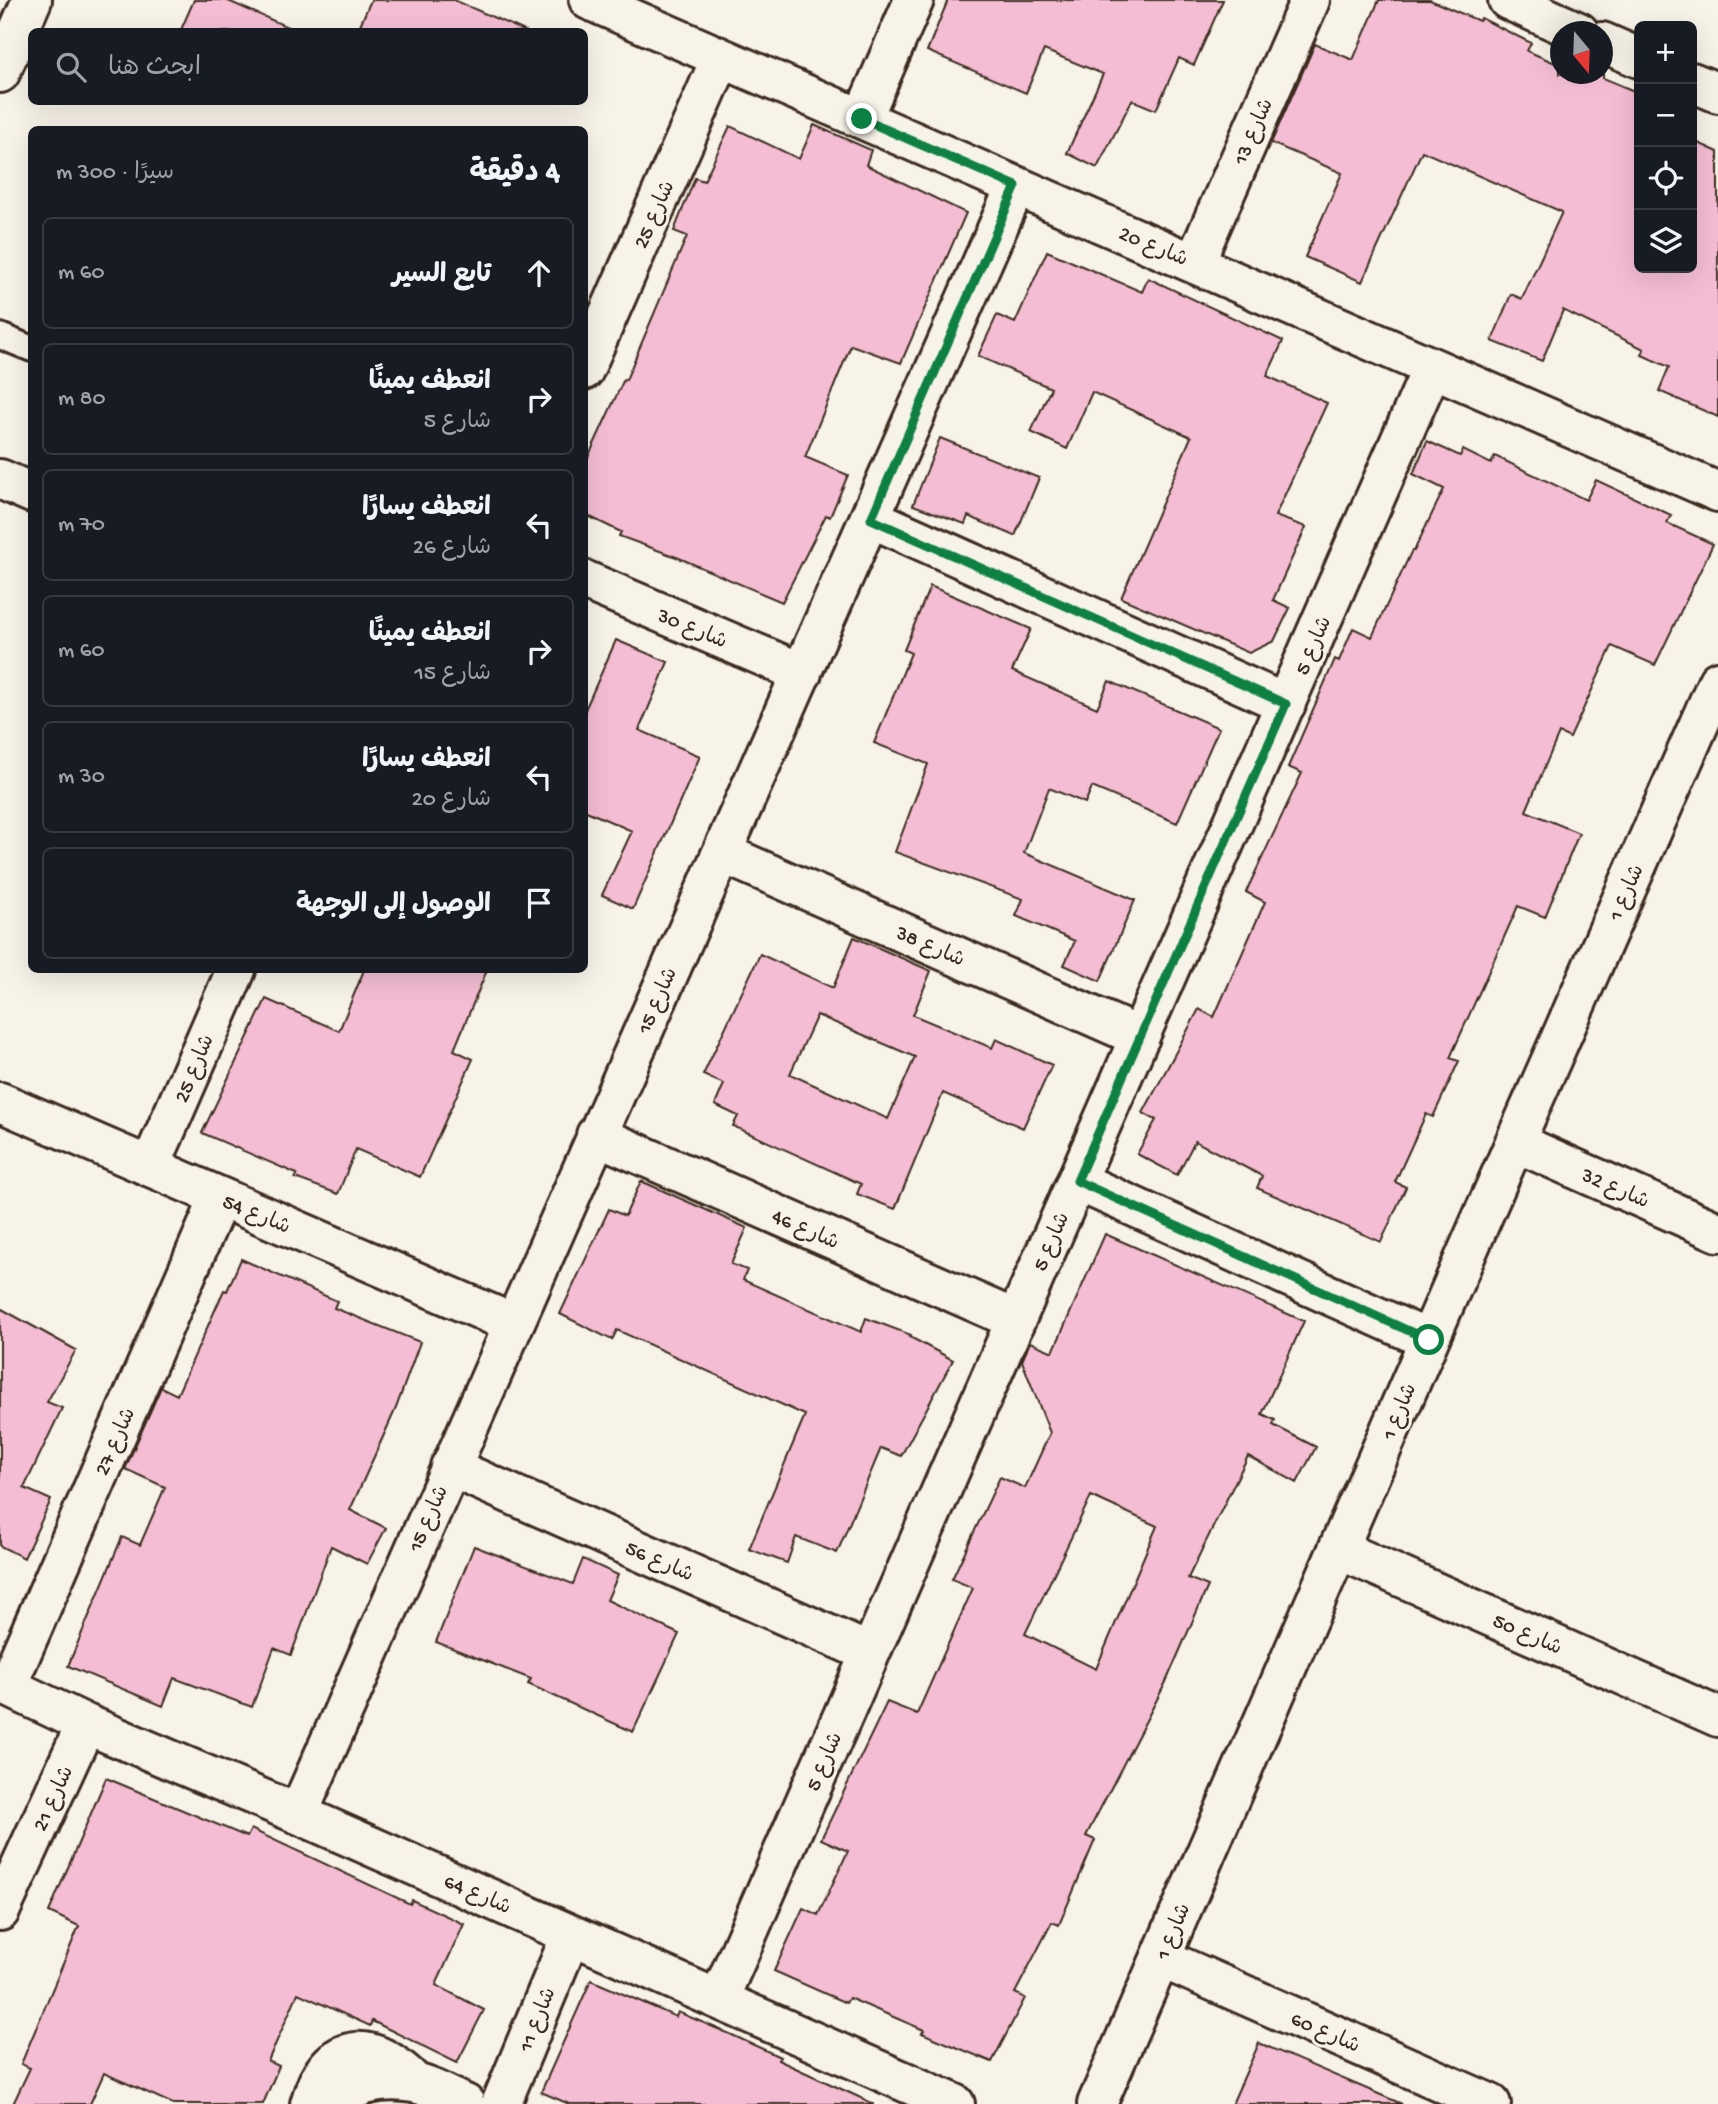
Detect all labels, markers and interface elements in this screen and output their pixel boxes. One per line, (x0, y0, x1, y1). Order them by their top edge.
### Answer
north arrow (1550, 21, 1613, 84)
map controls (1634, 21, 1697, 273)
button: + (1634, 21, 1697, 84)
search box (28, 28, 588, 105)
icon: search (52, 48, 90, 86)
text: ابحث هنا (108, 54, 201, 85)
button: − (1634, 84, 1697, 147)
street label: شارع 13 (1229, 95, 1281, 170)
route end (846, 103, 877, 134)
button: locate (1634, 147, 1697, 210)
text: 4 دقيقة (469, 157, 560, 192)
text: سيرًا · 300 m (56, 160, 174, 187)
street label: شارع 25 (630, 178, 682, 253)
button: layers (1634, 210, 1697, 273)
street label: شارع 20 (1114, 223, 1191, 274)
icon: ahead (520, 254, 558, 292)
text: 60 m (58, 260, 105, 287)
text: تابع السير (392, 261, 491, 292)
text: انعطف يمينًا (369, 368, 491, 399)
icon: right (520, 380, 558, 418)
text: 80 m (58, 386, 105, 413)
text: شارع 5 (424, 409, 491, 436)
text: انعطف يسارًا (362, 494, 491, 525)
icon: left (520, 506, 558, 544)
text: 70 m (58, 512, 105, 539)
text: شارع 26 (413, 535, 491, 562)
street label: شارع 30 (652, 604, 730, 656)
street label: شارع 5 (1291, 613, 1339, 680)
text: انعطف يمينًا (369, 620, 491, 651)
icon: right (520, 632, 558, 670)
text: 60 m (58, 638, 105, 665)
text: شارع 15 (414, 661, 491, 688)
text: انعطف يسارًا (362, 746, 491, 777)
icon: left (520, 758, 558, 796)
text: 30 m (58, 764, 105, 791)
text: شارع 20 (411, 787, 491, 814)
street label: شارع 1 (1604, 861, 1652, 926)
icon: arrive (520, 884, 558, 922)
text: الوصول إلى الوجهة (296, 891, 491, 922)
street label: شارع 38 (890, 922, 968, 974)
street label: شارع 15 (633, 964, 685, 1039)
street label: شارع 25 (171, 1031, 222, 1107)
street label: شارع 32 (1576, 1164, 1652, 1216)
street label: شارع 54 (218, 1191, 293, 1242)
street label: شارع 46 (767, 1205, 842, 1257)
street label: شارع 5 (1029, 1209, 1077, 1276)
route start (1413, 1324, 1444, 1355)
street label: شارع 1 (1378, 1380, 1424, 1445)
street label: شارع 27 (91, 1405, 143, 1480)
street label: شارع 15 (404, 1482, 456, 1557)
street label: شارع 56 (621, 1537, 697, 1589)
street label: شارع 50 (1488, 1610, 1565, 1663)
street label: شارع 5 (802, 1729, 850, 1796)
street label: شارع 21 (29, 1763, 81, 1836)
street label: شارع 64 (439, 1870, 514, 1922)
street label: شارع 1 (1152, 1900, 1198, 1965)
street label: شارع 11 (515, 1984, 563, 2057)
street label: شارع 60 (1286, 2008, 1363, 2060)

